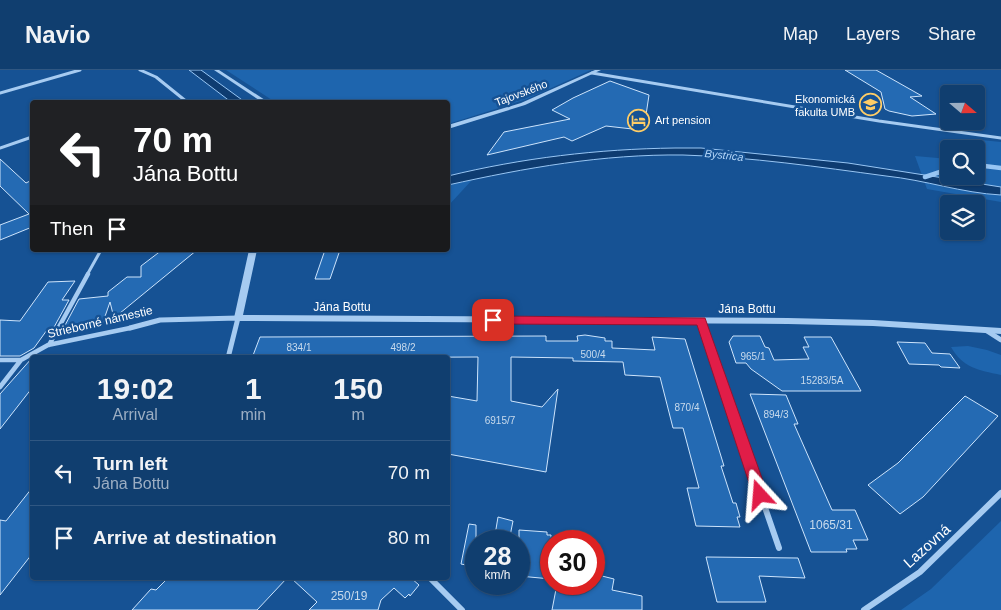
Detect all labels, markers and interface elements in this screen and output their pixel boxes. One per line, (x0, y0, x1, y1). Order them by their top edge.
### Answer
text: Navio (25, 21, 90, 48)
text: Map (783, 24, 818, 44)
text: Layers (846, 24, 900, 44)
text: Share (928, 24, 976, 44)
street label: Tajovského (493, 78, 549, 108)
north arrow (940, 85, 985, 130)
map controls (940, 85, 985, 240)
place label: Ekonomická fakulta UMB (795, 93, 856, 118)
school or university icon: Ekonomická fakulta UMB (859, 93, 883, 117)
hotel icon: Art pension (627, 108, 651, 132)
place label: Art pension (655, 114, 711, 126)
icon: left (50, 120, 115, 185)
text: 70 m (133, 120, 213, 159)
button: search (940, 140, 985, 185)
water label: Bystrica (704, 147, 744, 163)
text: Jána Bottu (133, 161, 238, 186)
button: layers (940, 195, 985, 240)
icon: arrive (103, 215, 131, 243)
text: Then (50, 218, 93, 239)
pin (472, 299, 514, 341)
street label: Jána Bottu (313, 300, 371, 314)
street label: Jána Bottu (718, 302, 776, 316)
street label: Strieborné námestie (46, 303, 154, 341)
icon: arrive (479, 306, 507, 334)
house number: 834/1 (286, 342, 312, 353)
house number: 498/2 (390, 342, 416, 353)
house number: 500/4 (580, 349, 606, 360)
house number: 965/1 (740, 351, 766, 362)
text: 19:02 (97, 372, 174, 405)
text: 1 (245, 372, 262, 405)
text: 150 (333, 372, 383, 405)
house number: 15283/5A (801, 375, 844, 386)
house number: 870/4 (674, 402, 700, 413)
text: Arrival (113, 406, 158, 423)
text: min (240, 406, 266, 423)
text: m (351, 406, 365, 423)
house number: 894/3 (763, 409, 789, 420)
house number: 6915/7 (485, 415, 516, 426)
text: Turn left (93, 453, 168, 474)
icon: left (50, 459, 78, 487)
text: 70 m (388, 462, 430, 483)
position arrow (733, 468, 785, 520)
text: Jána Bottu (93, 475, 170, 492)
house number: 1065/31 (809, 518, 853, 532)
street label: Lazovná (900, 520, 954, 571)
icon: arrive (50, 524, 78, 552)
text: Arrive at destination (93, 527, 277, 548)
text: 80 m (388, 527, 430, 548)
speed limit sign: 30 (540, 530, 605, 595)
text: 28 (484, 542, 511, 570)
text: km/h (484, 568, 511, 582)
house number: 250/19 (331, 589, 368, 603)

